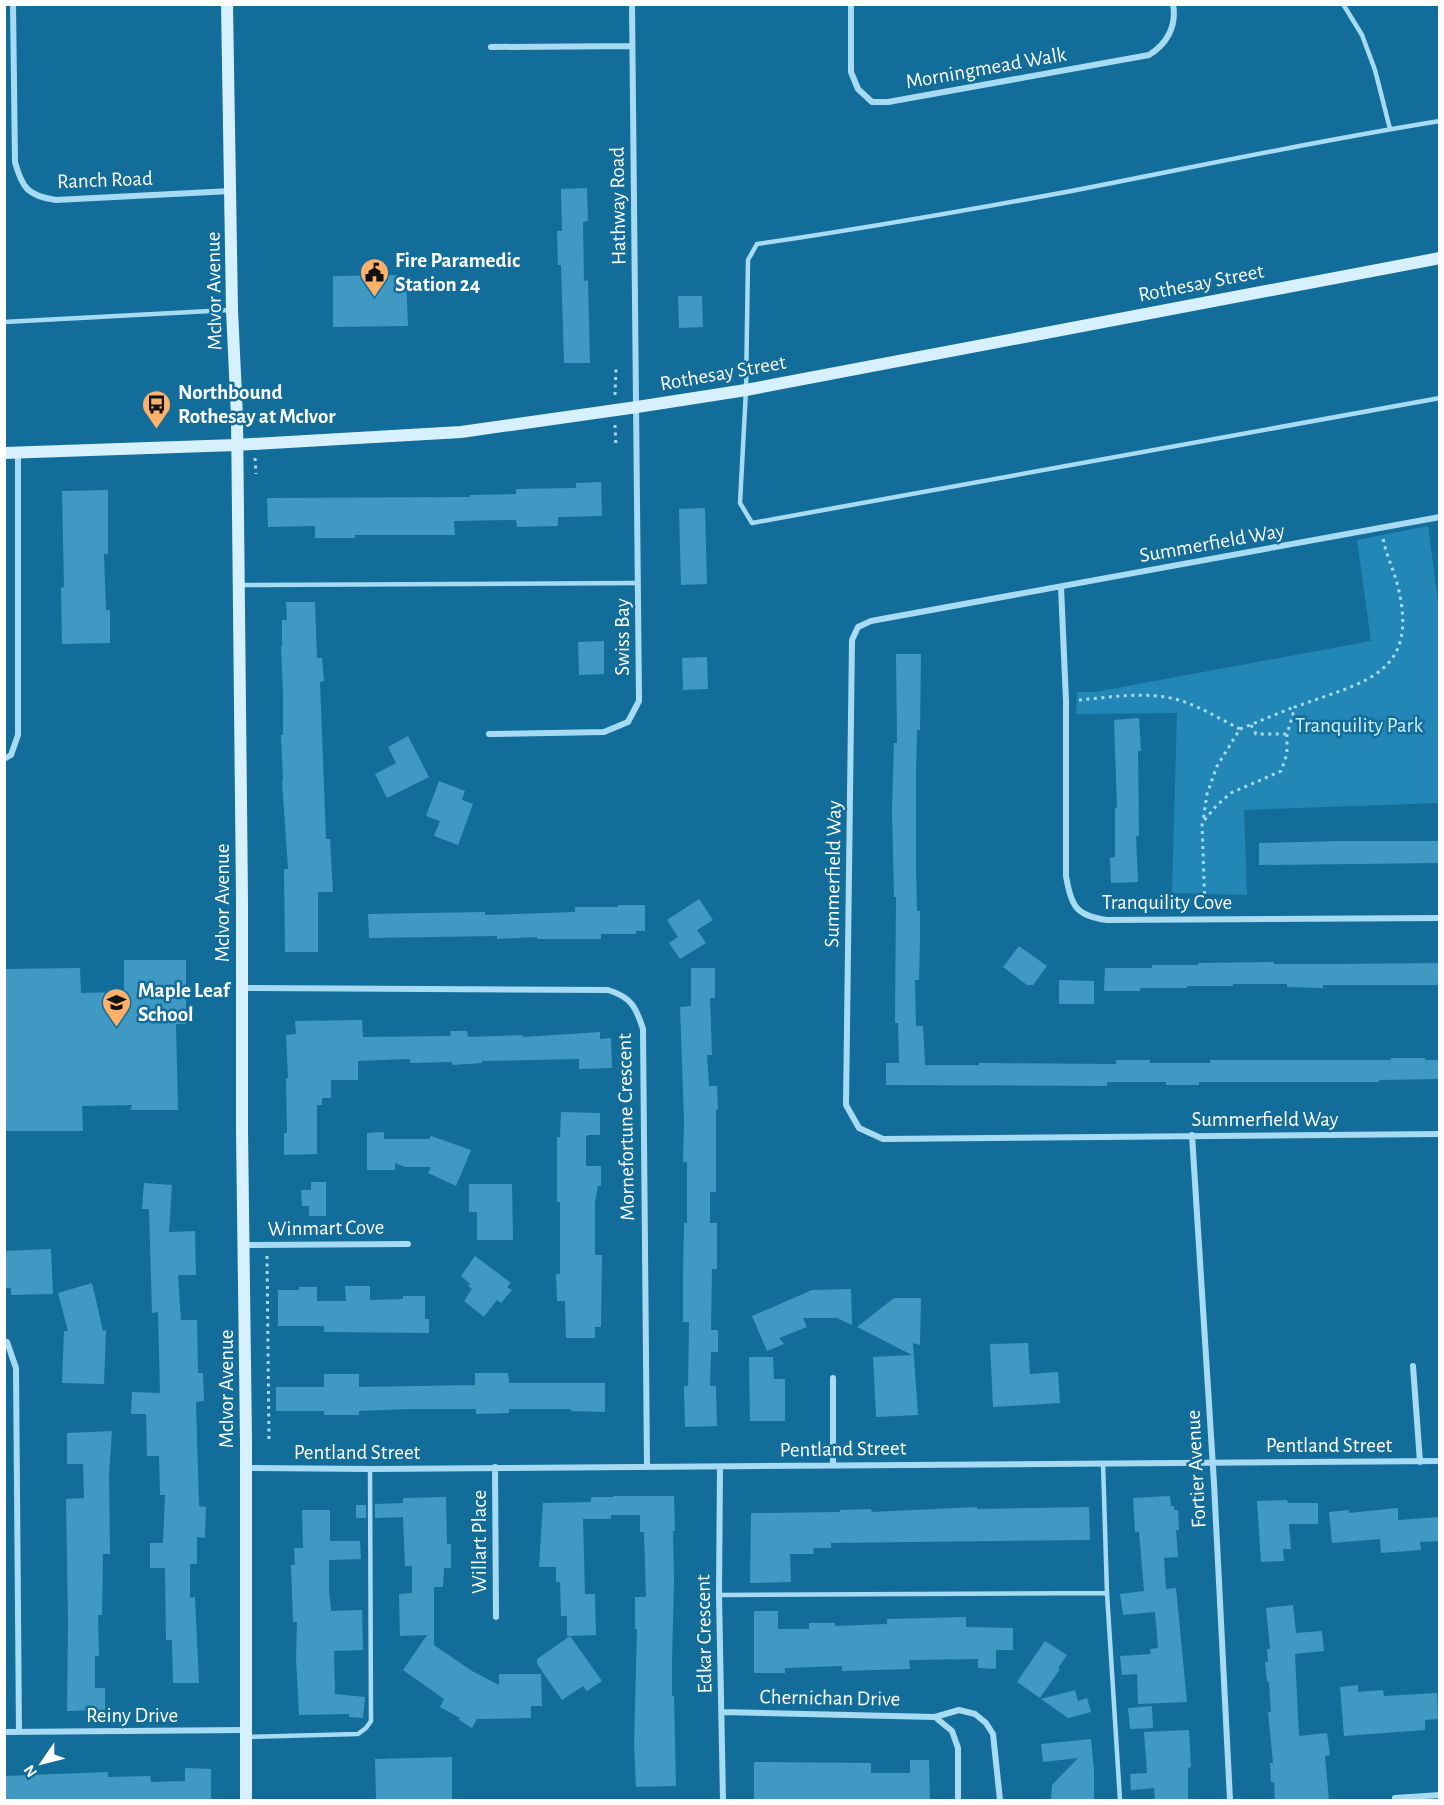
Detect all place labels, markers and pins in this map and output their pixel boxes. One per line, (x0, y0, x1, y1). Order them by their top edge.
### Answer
place label: Fire Paramedic Station 24 (395, 250, 520, 295)
public building icon: Fire Paramedic Station 24 (358, 256, 390, 298)
place label: Northbound Rothesay at McIvor (178, 382, 336, 427)
bus stop icon: Northbound Rothesay at McIvor (141, 388, 173, 430)
place label: Maple Leaf School (138, 980, 232, 1025)
school or university icon: Maple Leaf School (101, 986, 133, 1028)

